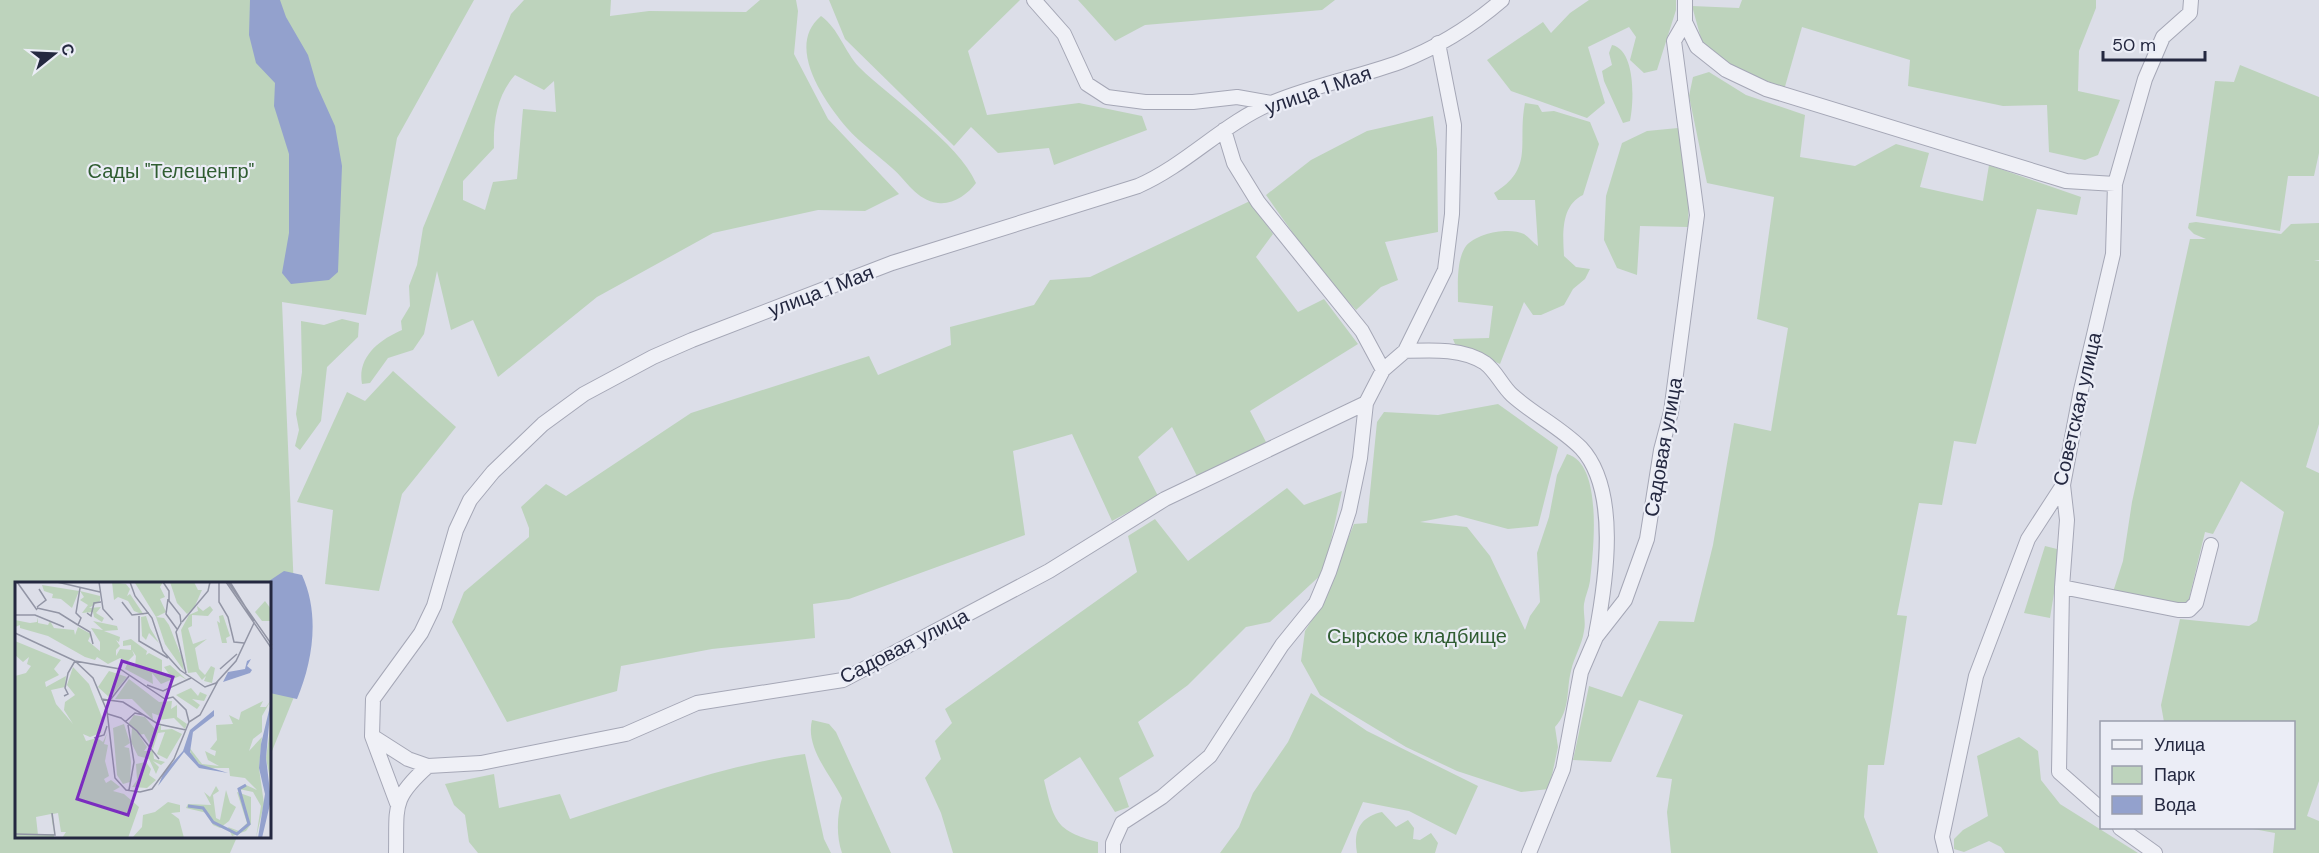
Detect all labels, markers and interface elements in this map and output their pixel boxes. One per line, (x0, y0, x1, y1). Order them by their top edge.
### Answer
north arrow (24, 24, 84, 84)
scale bar (2103, 24, 2205, 62)
text: 50 m (2112, 33, 2156, 57)
text: С (56, 41, 80, 59)
street label: улица 1 Мая (1261, 60, 1375, 120)
park label: Сады "Телецентр" (88, 158, 255, 184)
street label: улица 1 Мая (765, 259, 877, 323)
street label: Советская улица (2047, 329, 2107, 488)
street label: Садовая улица (1638, 374, 1688, 519)
inset map (15, 582, 272, 838)
street label: Садовая улица (835, 602, 974, 690)
park label: Сырское кладбище (1327, 623, 1507, 649)
legend (2100, 721, 2295, 829)
text: Улица (2154, 733, 2206, 757)
text: Парк (2154, 763, 2195, 787)
text: Вода (2154, 793, 2197, 817)

